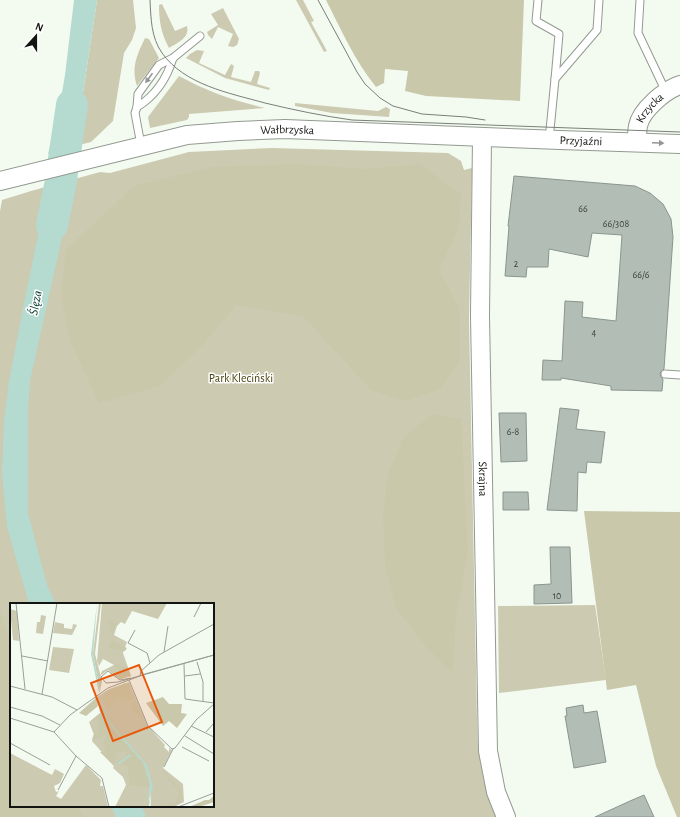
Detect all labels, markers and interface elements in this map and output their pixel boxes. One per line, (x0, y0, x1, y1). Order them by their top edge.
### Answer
north arrow (16, 16, 56, 56)
text: N (34, 21, 45, 34)
one-way arrow (145, 73, 153, 84)
street label: Krzycka (634, 90, 666, 125)
street label: Wałbrzyska (260, 123, 315, 137)
street label: Przyjaźni (559, 134, 603, 148)
one-way arrow (652, 139, 664, 146)
house number: 66 (578, 204, 588, 214)
house number: 66/308 (603, 219, 629, 229)
house number: 2 (514, 259, 519, 269)
house number: 66/6 (633, 270, 650, 280)
water label: Ślęza (26, 289, 45, 316)
house number: 4 (592, 328, 597, 338)
park label: Park Kleciński (209, 372, 273, 384)
house number: 6-8 (507, 427, 520, 437)
street label: Skrajna (476, 461, 489, 497)
house number: 10 (553, 591, 561, 601)
inset map (10, 603, 214, 807)

